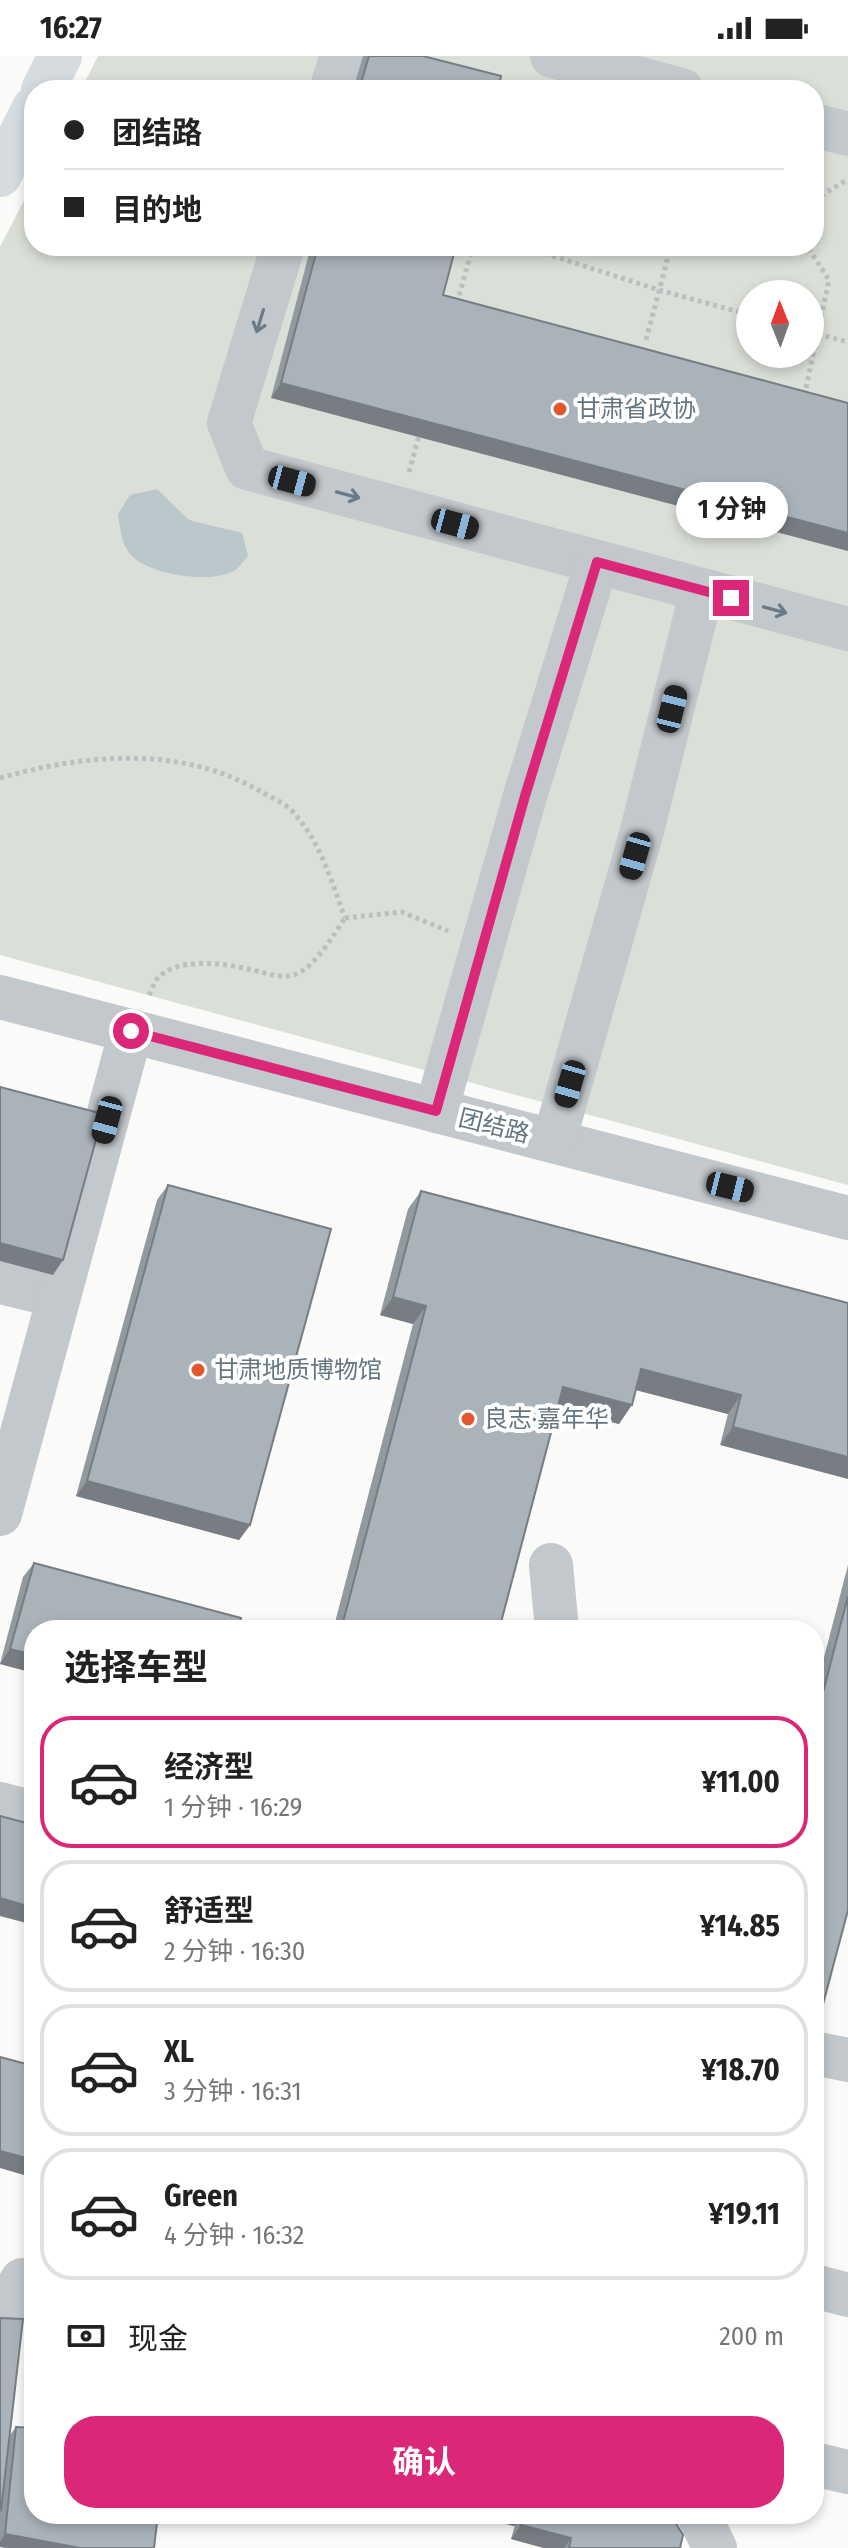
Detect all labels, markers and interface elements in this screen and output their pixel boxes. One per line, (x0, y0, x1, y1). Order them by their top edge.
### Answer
text: 16:27 (40, 10, 102, 46)
text: 团结路 (112, 115, 202, 151)
text: 目的地 (112, 192, 202, 228)
north arrow (736, 280, 824, 368)
map controls (736, 280, 824, 368)
one-way arrow (252, 308, 267, 333)
place label: 甘肃省政协 (576, 395, 696, 423)
marker: 甘肃省政协 (551, 400, 569, 418)
car (266, 463, 318, 499)
callout: 1 分钟 (675, 482, 787, 538)
one-way arrow (334, 489, 360, 504)
text: 1 分钟 (698, 494, 766, 525)
car (429, 506, 481, 542)
route end (713, 580, 749, 616)
one-way arrow (762, 603, 787, 618)
car (655, 683, 689, 735)
car (617, 830, 653, 882)
route start (113, 1013, 149, 1049)
car (552, 1058, 588, 1110)
car (89, 1094, 125, 1146)
street label: 团结路 (456, 1104, 532, 1148)
car (704, 1170, 756, 1204)
place label: 甘肃地质博物馆 (214, 1356, 382, 1384)
marker: 甘肃地质博物馆 (189, 1361, 207, 1379)
place label: 良志·嘉年华 (484, 1405, 609, 1433)
marker: 良志·嘉年华 (459, 1410, 477, 1428)
text: 选择车型 (64, 1646, 208, 1690)
icon: car (68, 1746, 140, 1818)
text: 经济型 (164, 1749, 254, 1785)
text: ¥11.00 (701, 1764, 780, 1800)
text: 1 分钟 · 16:29 (164, 1792, 302, 1823)
icon: car (68, 1890, 140, 1962)
text: 舒适型 (164, 1893, 254, 1929)
text: ¥14.85 (700, 1908, 780, 1944)
text: 2 分钟 · 16:30 (164, 1936, 305, 1967)
icon: car (68, 2034, 140, 2106)
text: XL (164, 2034, 194, 2070)
text: ¥18.70 (701, 2052, 780, 2088)
text: 3 分钟 · 16:31 (164, 2076, 302, 2107)
icon: car (68, 2178, 140, 2250)
text: Green (164, 2178, 238, 2214)
text: ¥19.11 (708, 2196, 780, 2232)
text: 4 分钟 · 16:32 (164, 2220, 304, 2251)
icon: cash (64, 2314, 108, 2358)
text: 现金 (128, 2321, 188, 2357)
text: 200 m (719, 2321, 784, 2352)
button: 确认 (64, 2416, 784, 2508)

